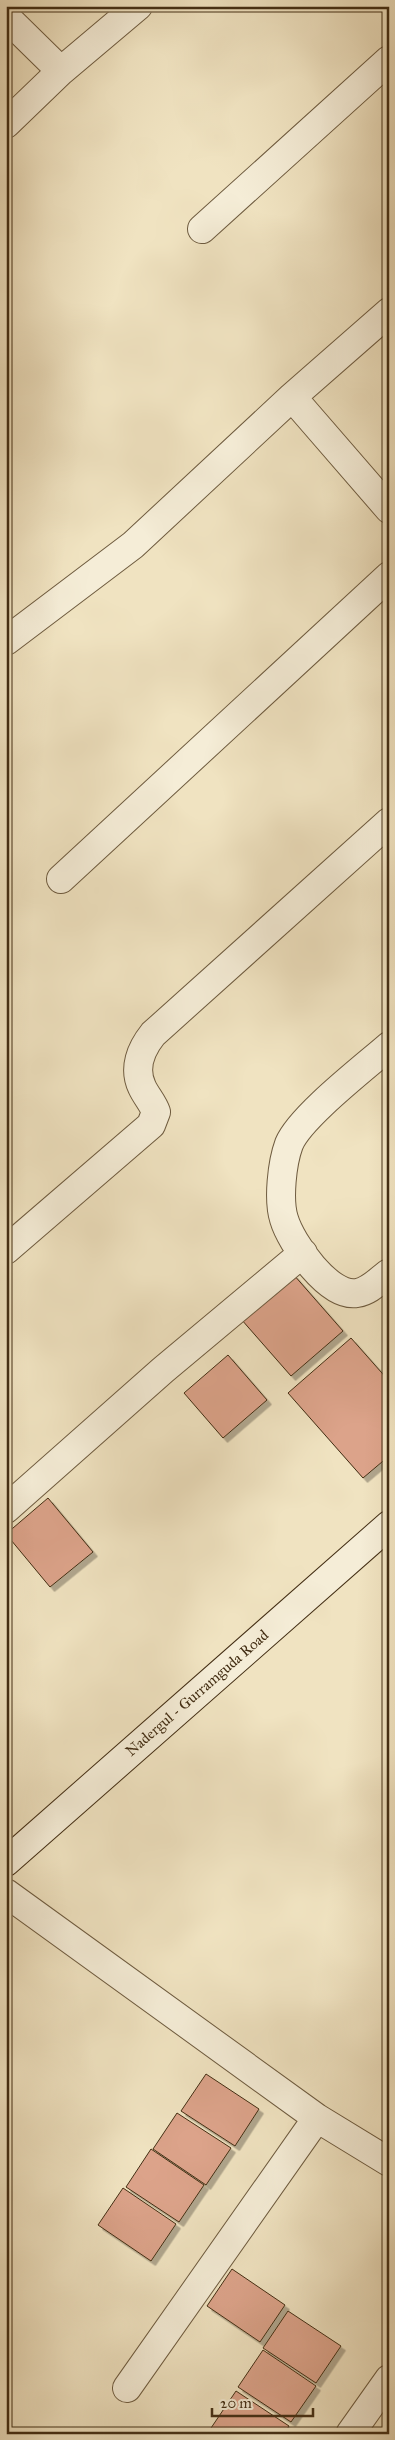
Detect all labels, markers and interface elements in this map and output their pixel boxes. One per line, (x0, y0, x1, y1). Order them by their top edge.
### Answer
street label: Nadergul - Gurramguda Road (122, 1626, 272, 1760)
scale bar (212, 2385, 314, 2417)
text: 20 m (220, 2394, 252, 2412)

